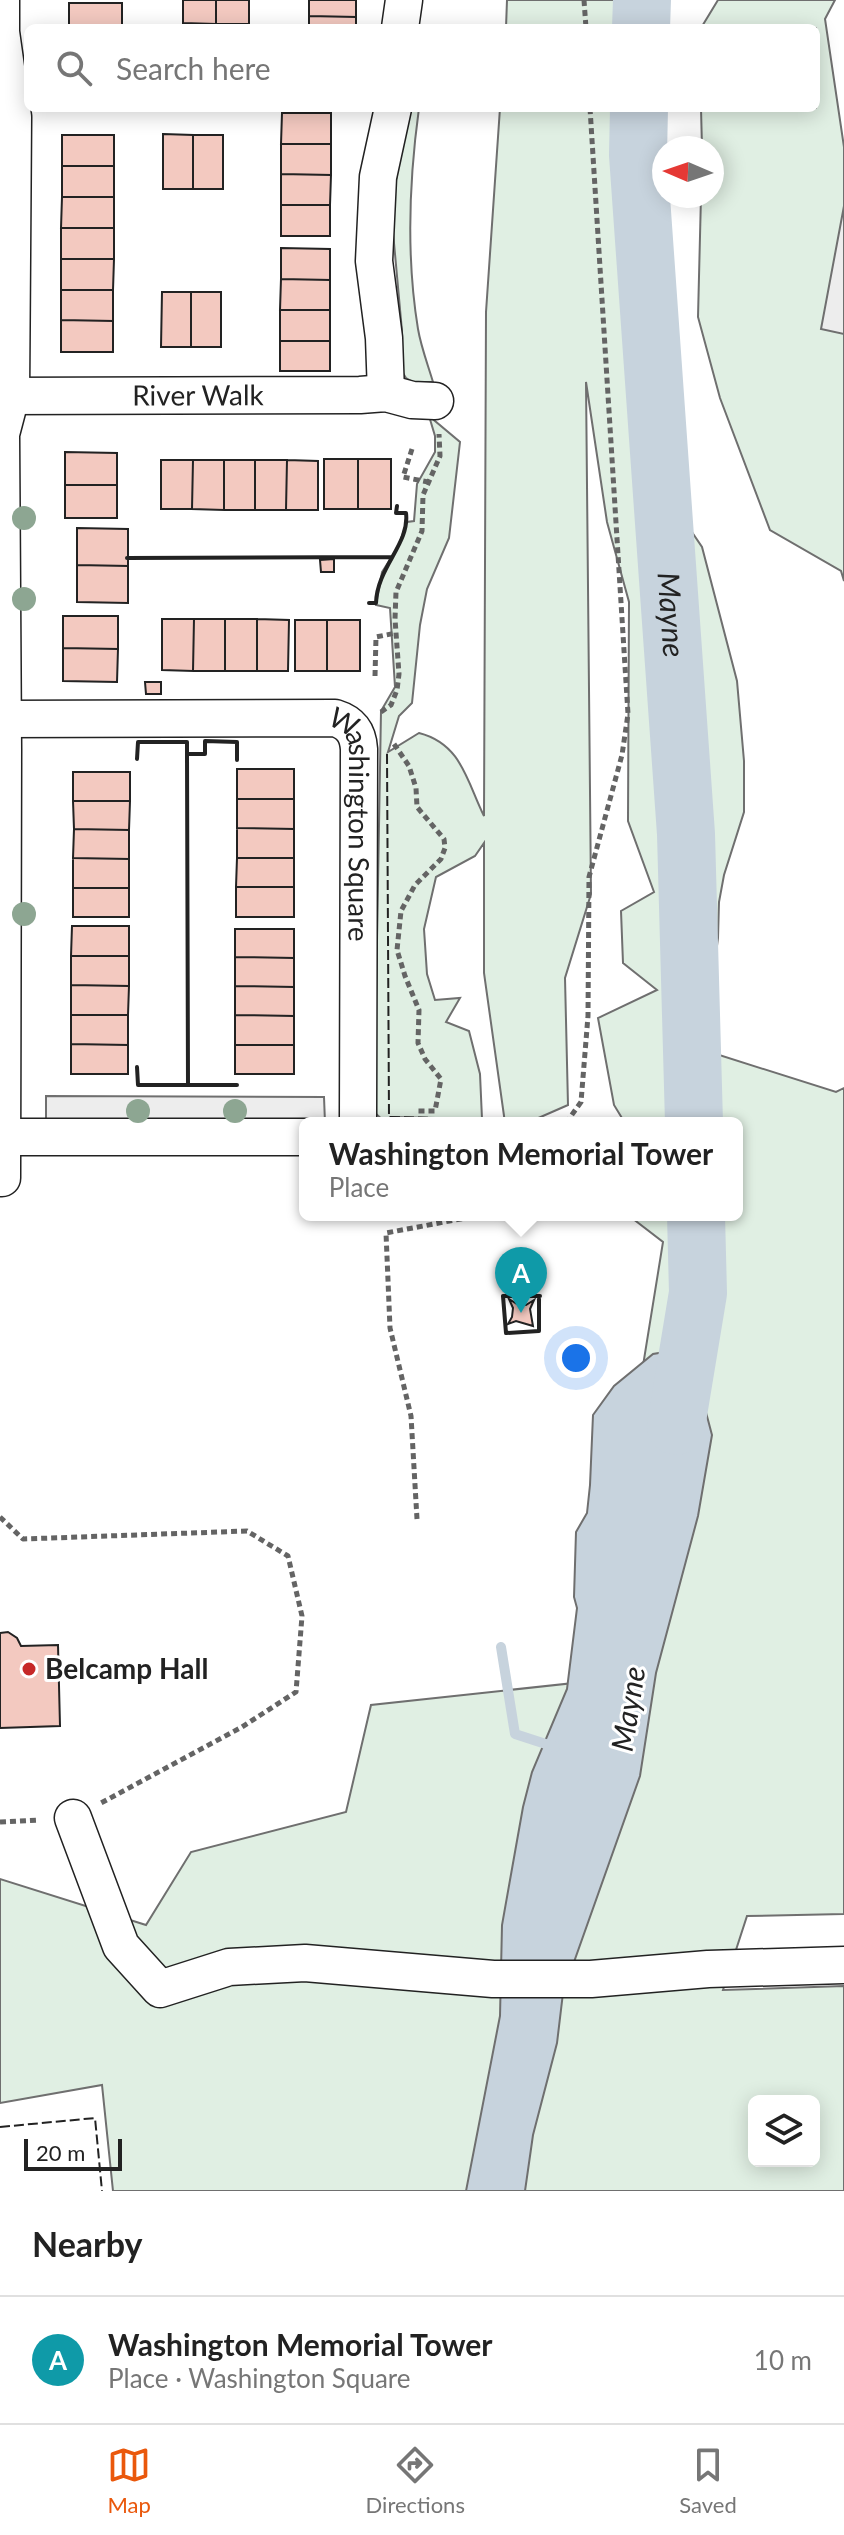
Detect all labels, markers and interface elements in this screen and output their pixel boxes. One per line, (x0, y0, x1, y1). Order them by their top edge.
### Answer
search box (24, 24, 820, 112)
icon: search (52, 46, 96, 90)
text: Search here (116, 50, 271, 86)
north arrow (652, 136, 724, 208)
street label: River Walk (132, 377, 265, 412)
water label: Mayne (652, 571, 693, 659)
street label: Washington Square (324, 699, 377, 942)
popup (299, 1117, 743, 1221)
text: Washington Memorial Tower (329, 1135, 713, 1171)
text: Place (329, 1171, 389, 1203)
pin: A (495, 1247, 547, 1313)
your location (556, 1338, 596, 1378)
place label: Belcamp Hall (45, 1651, 208, 1685)
marker: Belcamp Hall (20, 1660, 38, 1678)
water label: Mayne (603, 1664, 651, 1754)
map controls (748, 2095, 820, 2167)
button: layers (748, 2095, 820, 2167)
scale bar (24, 2135, 122, 2171)
text: 20 m (36, 2139, 85, 2166)
text: Nearby (32, 2223, 143, 2264)
text: Washington Memorial Tower (108, 2326, 492, 2362)
text: A (49, 2344, 67, 2376)
text: 10 m (754, 2344, 812, 2376)
text: Place · Washington Square (108, 2362, 410, 2394)
tab: Map (107, 2443, 151, 2518)
tab: Directions (366, 2443, 465, 2518)
tab: Saved (679, 2443, 737, 2518)

